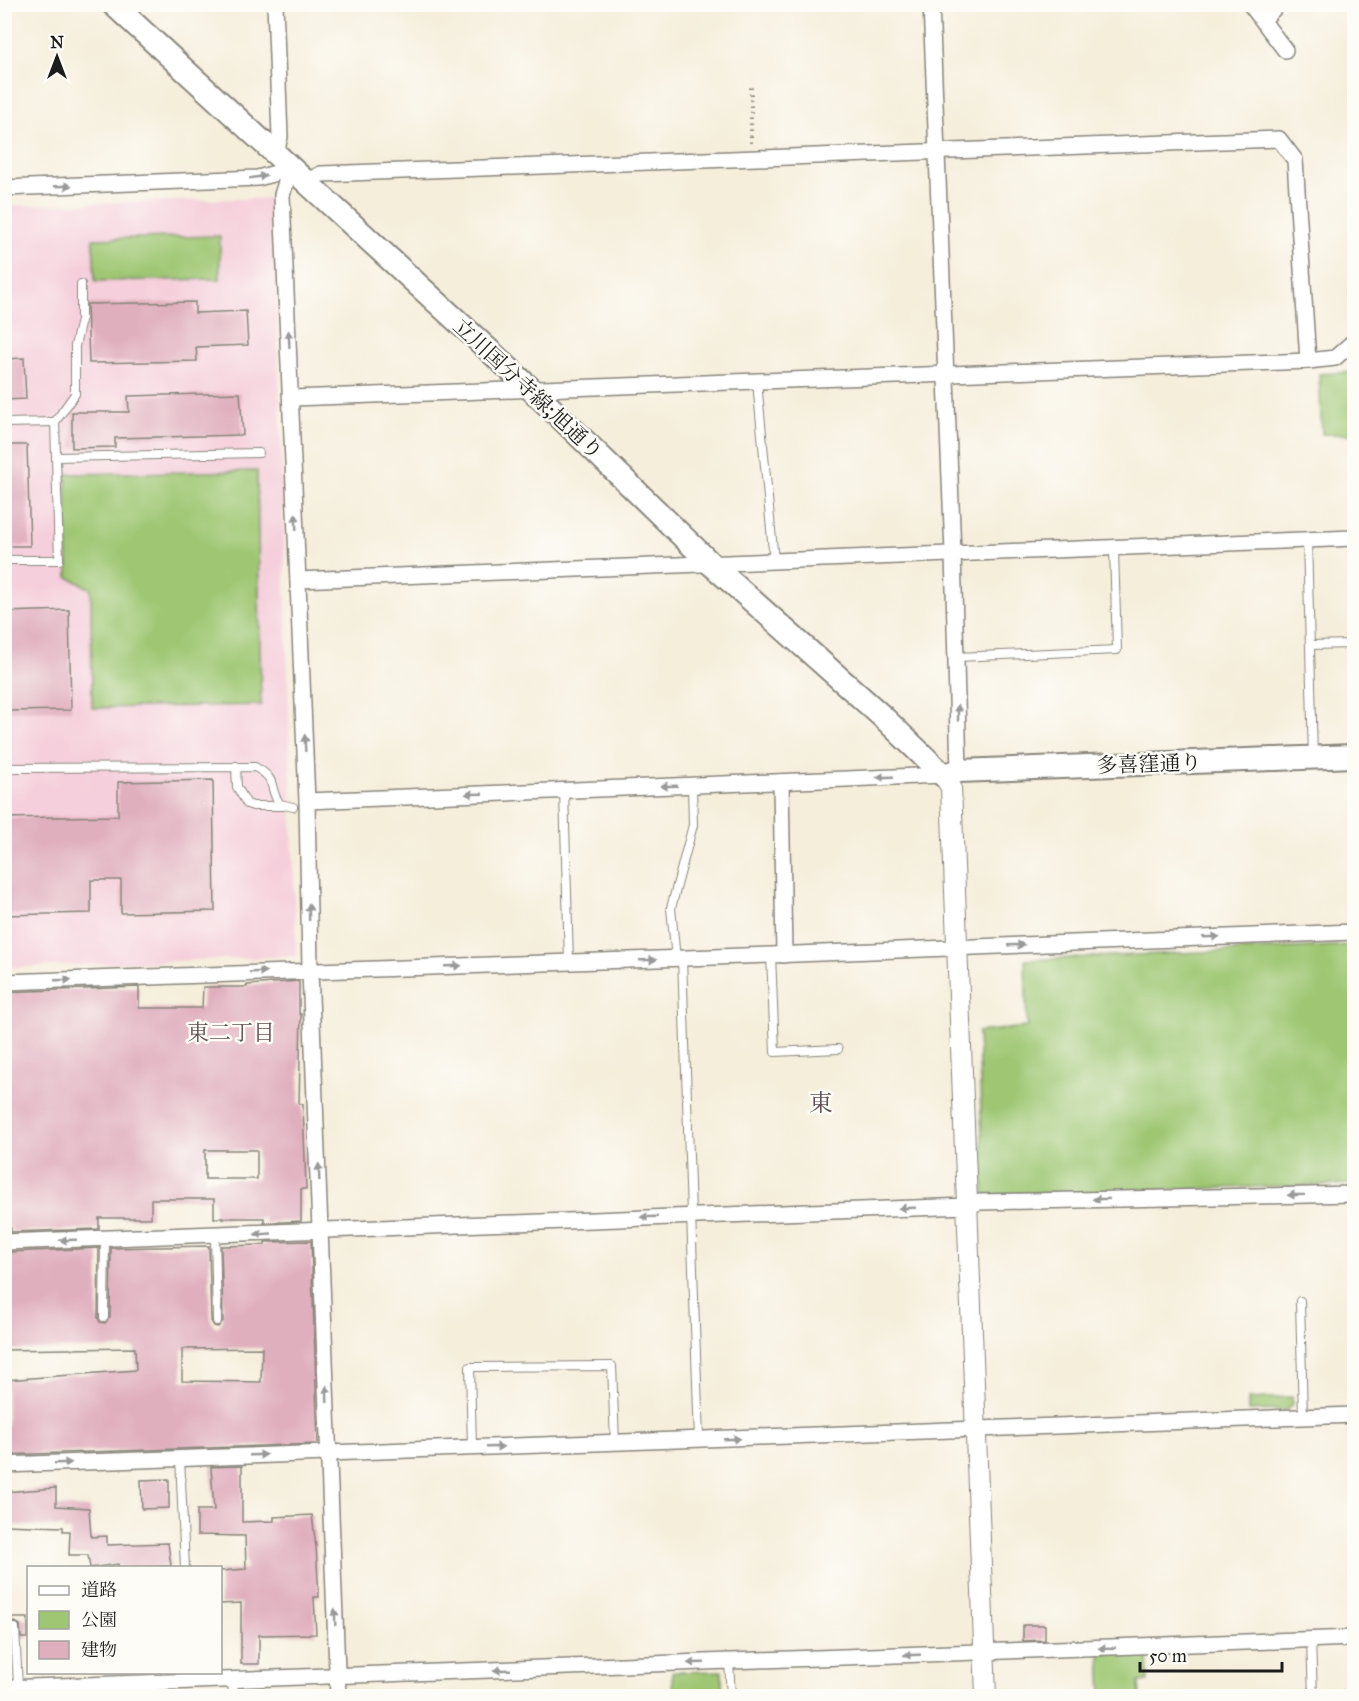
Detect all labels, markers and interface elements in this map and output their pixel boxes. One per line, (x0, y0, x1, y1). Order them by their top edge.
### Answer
north arrow (27, 27, 87, 87)
text: N (50, 33, 64, 52)
one-way arrow (248, 172, 267, 181)
one-way arrow (53, 181, 72, 190)
street label: 立川国分寺線;旭通り (448, 313, 608, 465)
one-way arrow (285, 330, 294, 349)
one-way arrow (292, 512, 301, 531)
one-way arrow (953, 703, 963, 722)
one-way arrow (300, 733, 310, 752)
street label: 多喜窪通り (1096, 749, 1202, 779)
one-way arrow (875, 773, 894, 782)
one-way arrow (659, 782, 678, 791)
one-way arrow (465, 790, 484, 799)
one-way arrow (305, 902, 314, 921)
one-way arrow (1201, 933, 1220, 942)
one-way arrow (1007, 940, 1026, 949)
one-way arrow (638, 955, 657, 964)
one-way arrow (443, 961, 462, 970)
one-way arrow (248, 968, 267, 977)
one-way arrow (53, 975, 72, 984)
district label: 東二丁目 (187, 1019, 275, 1046)
district label: 東 (809, 1088, 833, 1118)
one-way arrow (314, 1163, 323, 1182)
one-way arrow (1287, 1190, 1306, 1200)
one-way arrow (1092, 1194, 1111, 1204)
one-way arrow (897, 1203, 916, 1212)
one-way arrow (639, 1212, 658, 1221)
one-way arrow (253, 1229, 272, 1238)
one-way arrow (58, 1235, 77, 1244)
one-way arrow (323, 1385, 332, 1404)
one-way arrow (722, 1435, 741, 1444)
one-way arrow (485, 1443, 504, 1452)
one-way arrow (248, 1451, 267, 1460)
one-way arrow (53, 1458, 72, 1467)
legend (27, 1566, 222, 1674)
text: 道路 (81, 1579, 117, 1601)
one-way arrow (331, 1608, 340, 1627)
text: 公園 (81, 1609, 117, 1631)
scale bar (1140, 1635, 1282, 1673)
text: 建物 (81, 1639, 117, 1661)
one-way arrow (1098, 1644, 1117, 1653)
text: 50 m (1149, 1645, 1187, 1667)
one-way arrow (903, 1651, 922, 1660)
one-way arrow (687, 1659, 706, 1668)
one-way arrow (492, 1665, 511, 1675)

